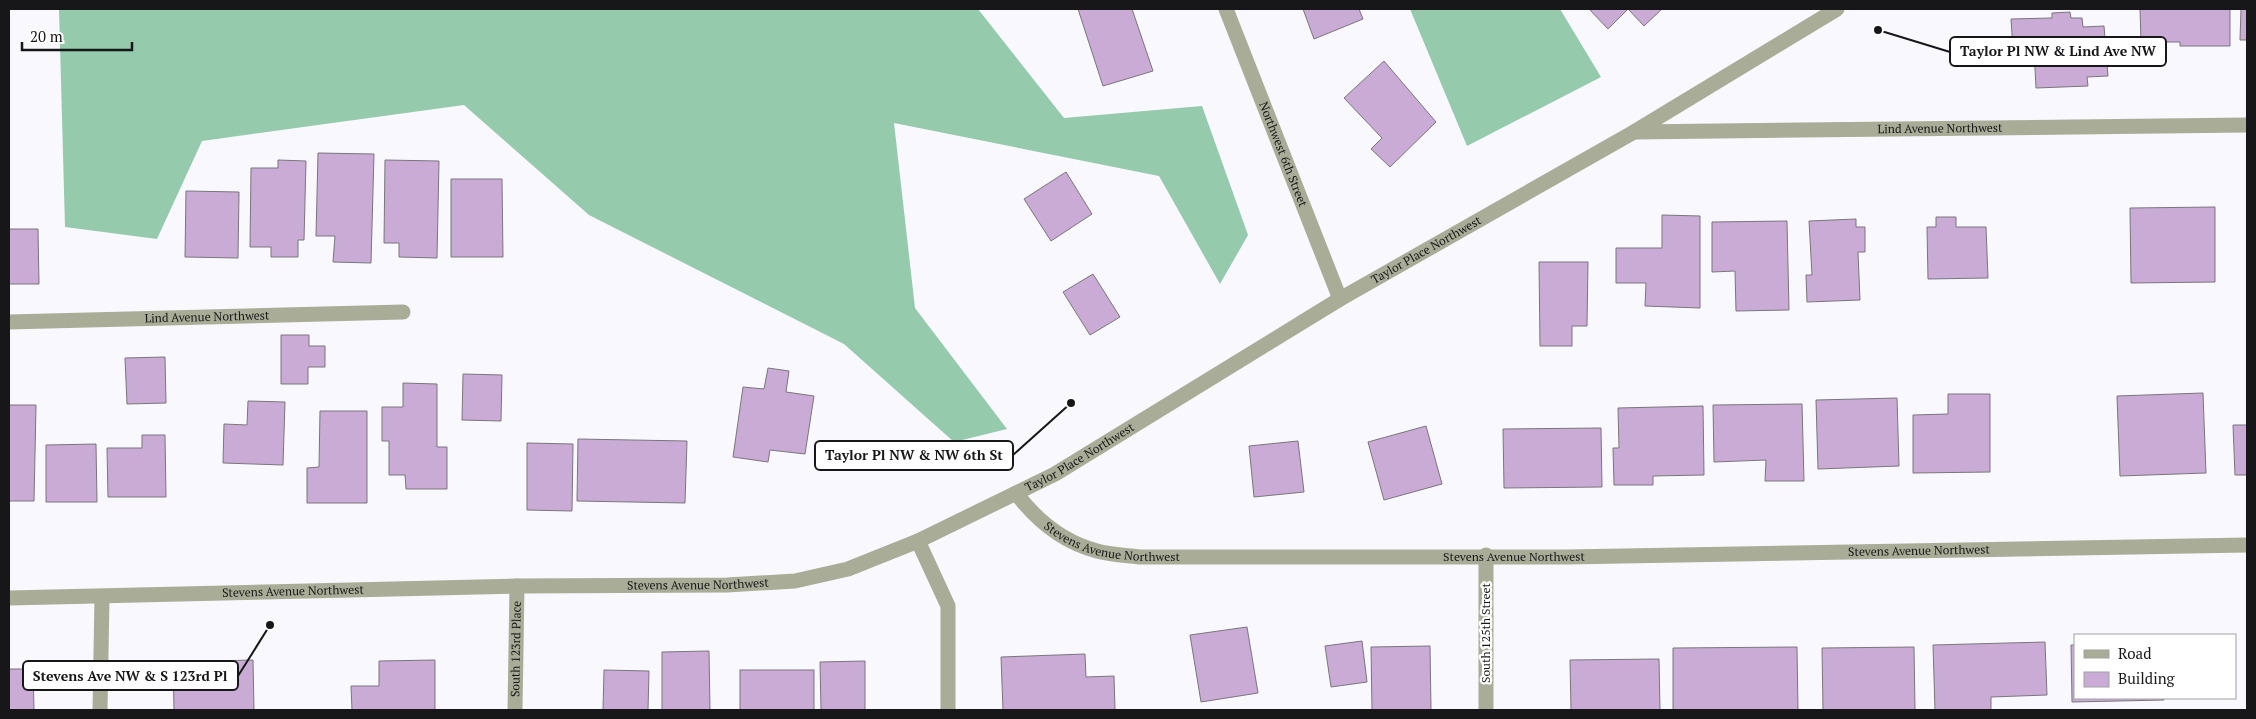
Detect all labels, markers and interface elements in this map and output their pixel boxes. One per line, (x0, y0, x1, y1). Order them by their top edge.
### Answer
scale bar (22, 20, 132, 52)
text: 20 m (30, 26, 63, 46)
callout: Taylor Pl NW & Lind Ave NW (1950, 37, 2166, 66)
text: Taylor Pl NW & Lind Ave NW (1960, 41, 2157, 60)
street label: Northwest 6th Street (1256, 99, 1311, 209)
street label: Lind Avenue Northwest (1877, 120, 2003, 136)
street label: Taylor Place Northwest (1368, 212, 1484, 287)
street label: Lind Avenue Northwest (144, 307, 270, 326)
street label: Taylor Place Northwest (1022, 419, 1137, 495)
callout: Taylor Pl NW & NW 6th St (815, 441, 1013, 470)
text: Taylor Pl NW & NW 6th St (825, 445, 1003, 464)
street label: Stevens Avenue Northwest (1041, 518, 1180, 564)
street label: Stevens Avenue Northwest (1848, 542, 1990, 559)
street label: Stevens Avenue Northwest (1443, 549, 1586, 564)
street label: Stevens Avenue Northwest (627, 575, 770, 592)
street label: Stevens Avenue Northwest (222, 582, 365, 600)
street label: South 125th Street (1478, 582, 1493, 683)
street label: South 123rd Place (507, 601, 524, 697)
legend (2074, 634, 2236, 699)
text: Road (2118, 643, 2151, 663)
callout: Stevens Ave NW & S 123rd Pl (23, 661, 238, 690)
text: Stevens Ave NW & S 123rd Pl (33, 666, 228, 685)
text: Building (2118, 668, 2176, 688)

